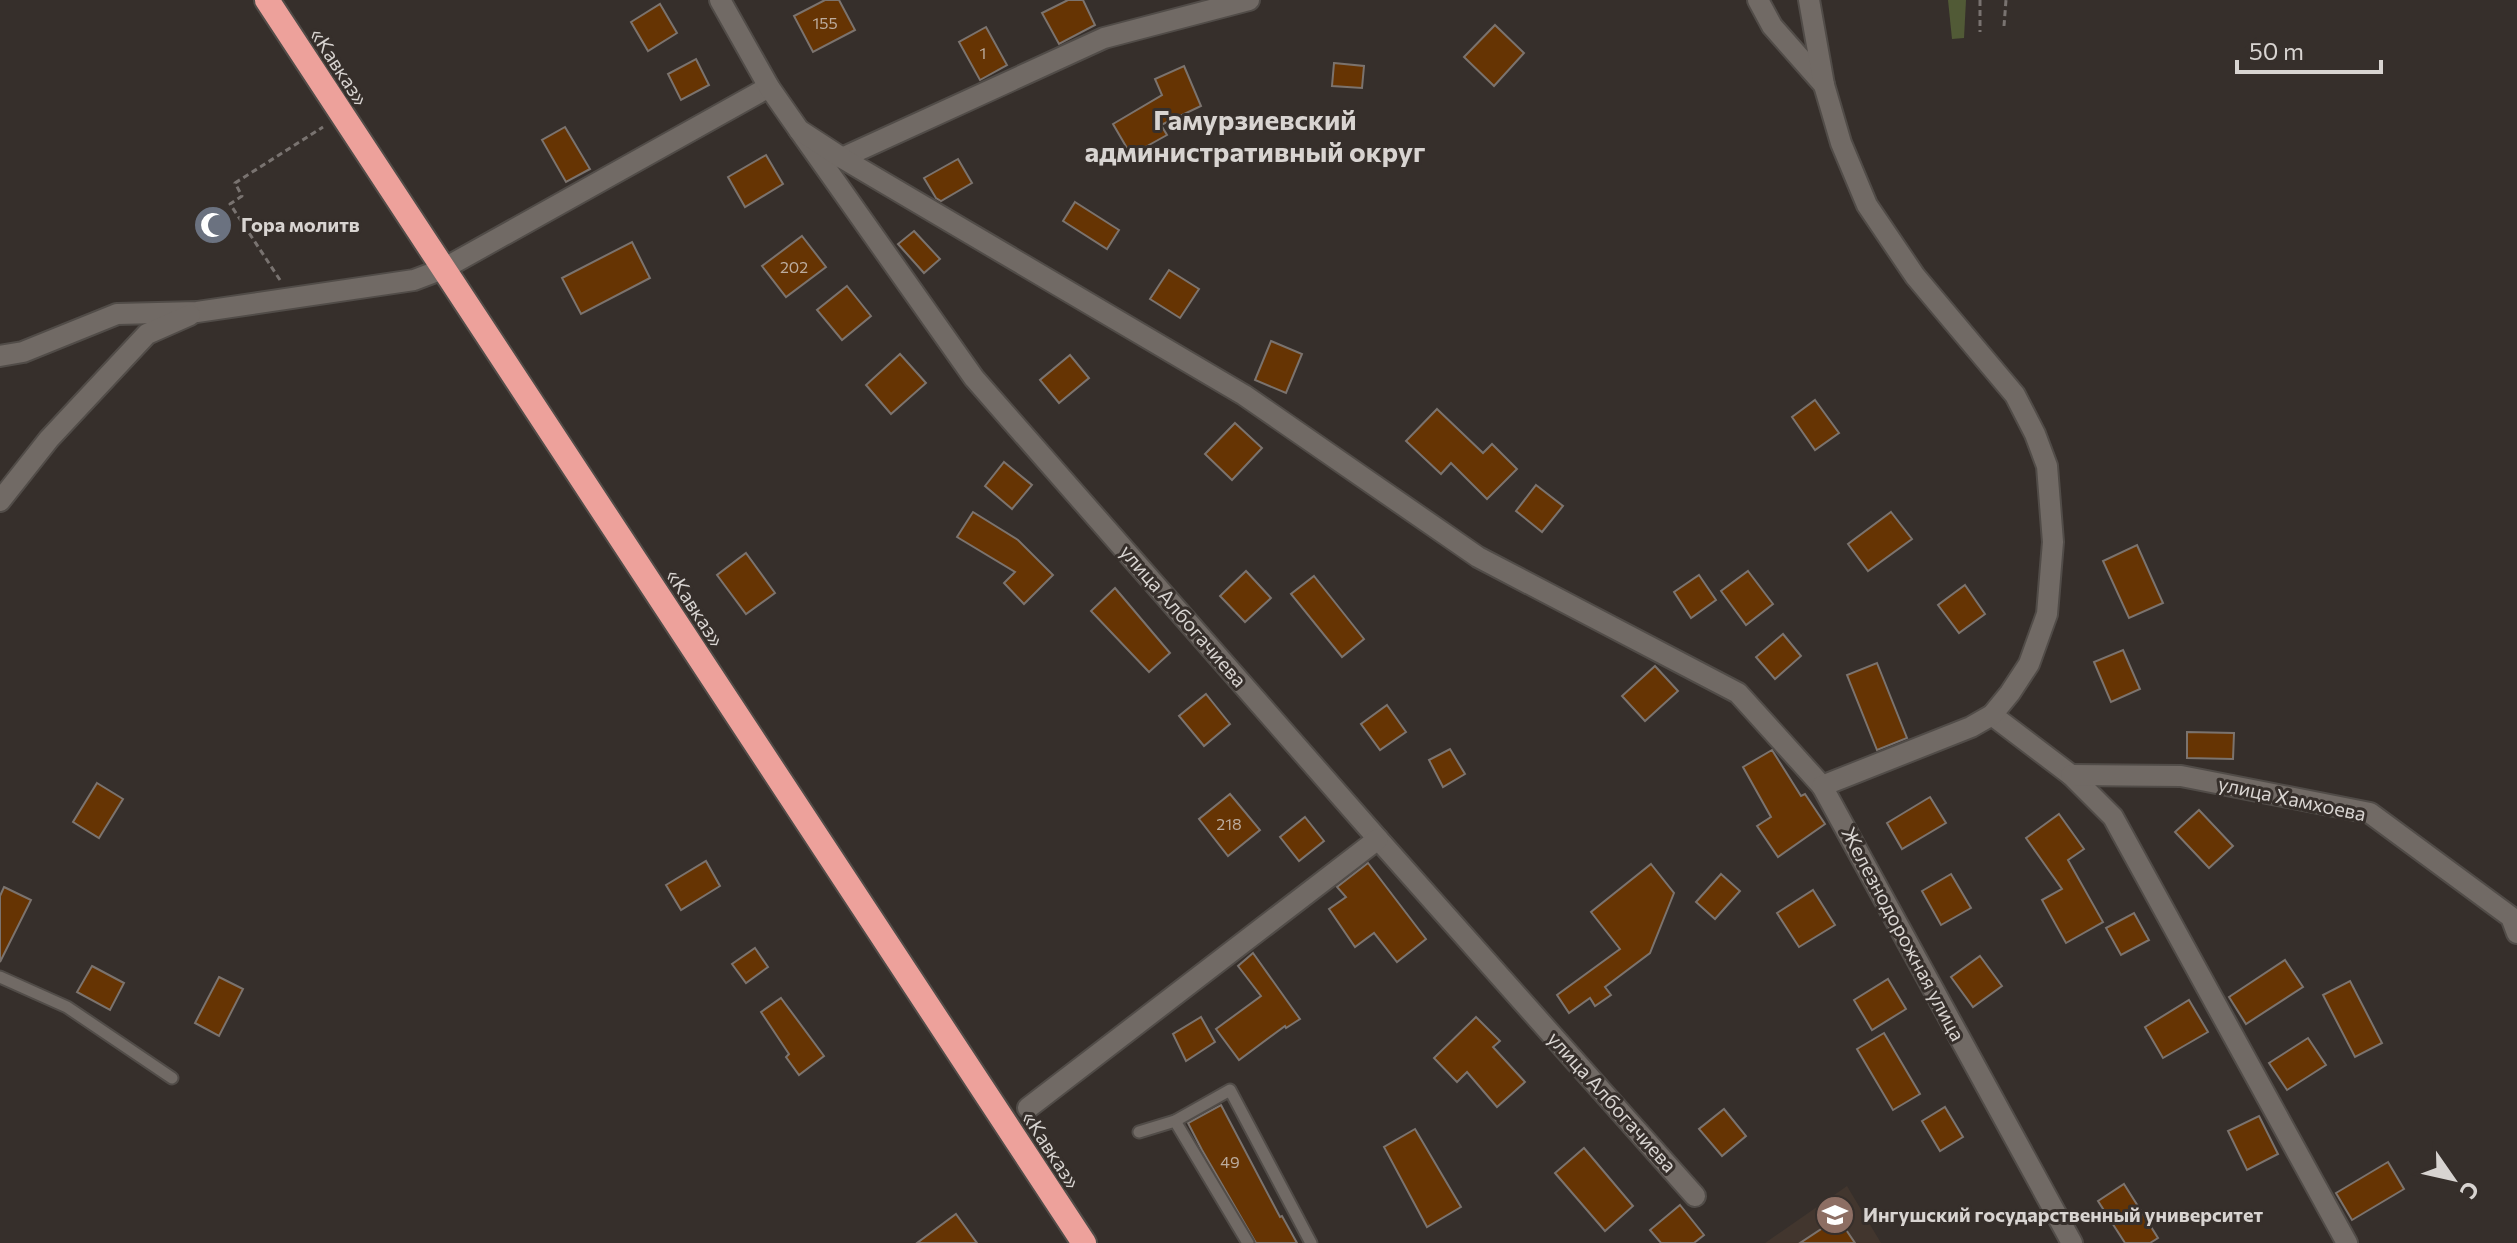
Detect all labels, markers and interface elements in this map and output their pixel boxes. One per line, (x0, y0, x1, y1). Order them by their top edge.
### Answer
house number: 155 (812, 13, 838, 32)
street label: «Кавказ» (306, 23, 374, 110)
scale bar (2237, 24, 2381, 74)
text: 50 m (2249, 36, 2304, 65)
house number: 1 (980, 43, 986, 62)
district label: Гамурзиевский административный округ (1085, 102, 1425, 168)
mosque icon: Гора молитв (192, 204, 234, 246)
place label: Гора молитв (241, 212, 360, 236)
house number: 202 (780, 257, 808, 276)
street label: улица Албогачиева (1115, 539, 1252, 691)
street label: «Кавказ» (662, 564, 730, 651)
street label: улица Хамхоева (2216, 771, 2368, 825)
house number: 218 (1216, 814, 1242, 833)
street label: Железнодорожная улица (1837, 822, 1971, 1045)
street label: улица Албогачиева (1543, 1026, 1682, 1177)
street label: «Кавказ» (1018, 1106, 1086, 1193)
north arrow (2413, 1139, 2493, 1219)
house number: 49 (1220, 1152, 1240, 1171)
text: С (2455, 1177, 2485, 1204)
school or university icon: Ингушский государственный университет (1814, 1194, 1856, 1236)
place label: Ингушский государственный университет (1863, 1202, 2263, 1226)

